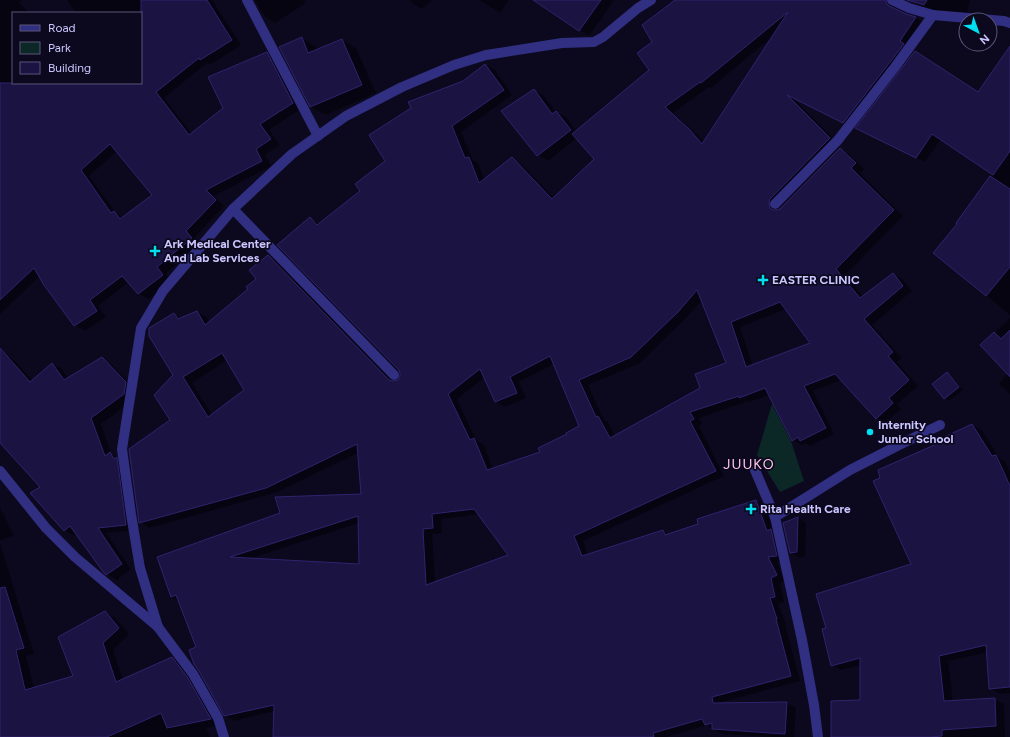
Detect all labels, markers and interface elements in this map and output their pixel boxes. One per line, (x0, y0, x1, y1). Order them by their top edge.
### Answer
legend (12, 12, 142, 84)
north arrow (958, 12, 998, 52)
text: Road (48, 21, 76, 35)
text: N (977, 31, 992, 47)
text: Park (48, 41, 71, 55)
text: Building (48, 61, 91, 75)
place label: Ark Medical Center And Lab Services (164, 237, 271, 265)
marker: Ark Medical Center And Lab Services (149, 245, 161, 257)
place label: EASTER CLINIC (772, 273, 860, 287)
marker: EASTER CLINIC (757, 274, 769, 286)
place label: Internity Junior School (878, 418, 953, 446)
marker: Internity Junior School (865, 427, 875, 437)
district label: JUUKO (723, 456, 775, 473)
place label: Rita Health Care (760, 502, 851, 516)
marker: Rita Health Care (745, 503, 757, 515)

